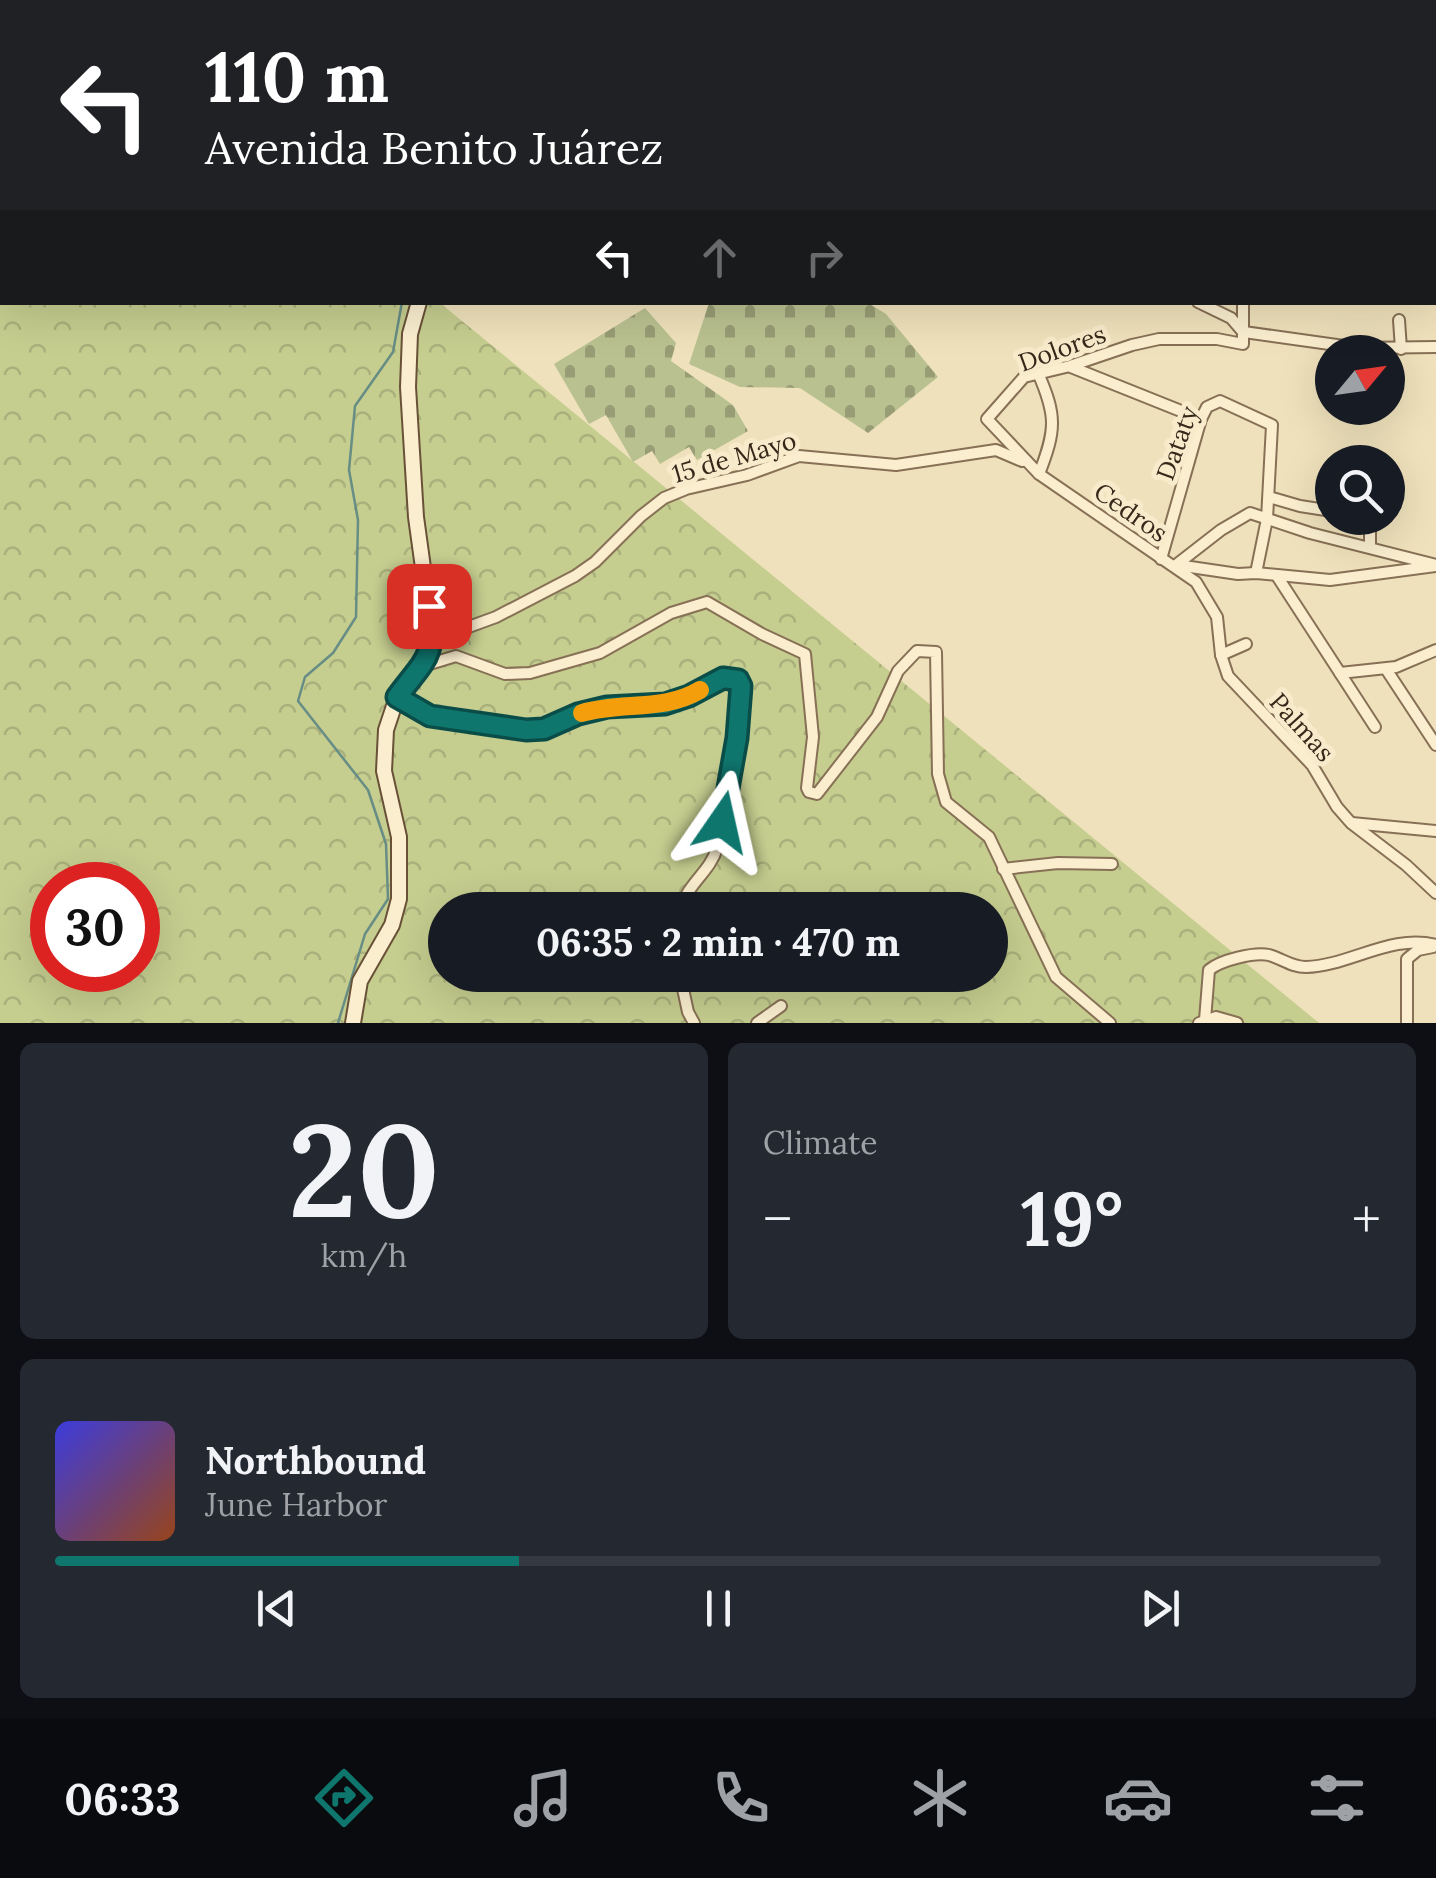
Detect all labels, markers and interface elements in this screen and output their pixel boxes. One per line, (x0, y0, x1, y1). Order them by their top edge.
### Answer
text: 110 m (205, 32, 389, 121)
icon: left (40, 40, 170, 170)
text: Avenida Benito Juárez (205, 119, 663, 176)
icon: left (587, 230, 642, 285)
icon: ahead (692, 230, 747, 285)
icon: right (797, 230, 852, 285)
street label: Dolores (1014, 317, 1110, 379)
north arrow (1315, 335, 1405, 425)
map controls (1315, 335, 1405, 535)
street label: Dataty (1149, 401, 1205, 484)
street label: 15 de Mayo (668, 424, 800, 490)
button: search (1315, 445, 1405, 535)
street label: Cedros (1088, 475, 1174, 549)
pin (387, 564, 472, 649)
icon: arrive (402, 579, 457, 634)
street label: Palmas (1263, 686, 1341, 768)
position arrow (670, 770, 774, 874)
speed limit sign: 30 (30, 862, 160, 992)
text: 06:35 · 2 min · 470 m (536, 918, 900, 966)
text: 20 (288, 1086, 440, 1253)
text: Climate (763, 1122, 878, 1163)
text: 19° (1021, 1171, 1123, 1267)
text: − (763, 1184, 792, 1254)
text: + (1352, 1184, 1381, 1254)
text: km/h (321, 1235, 407, 1276)
text: Northbound (205, 1436, 426, 1484)
text: June Harbor (205, 1484, 387, 1525)
icon: previous (249, 1581, 304, 1636)
icon: pause (691, 1581, 746, 1636)
icon: next (1133, 1581, 1188, 1636)
icon: directions (309, 1763, 379, 1833)
icon: music (508, 1763, 578, 1833)
icon: phone (706, 1763, 776, 1833)
icon: climate (905, 1763, 975, 1833)
icon: car (1103, 1763, 1173, 1833)
icon: filters (1302, 1763, 1372, 1833)
text: 06:33 (64, 1770, 180, 1827)

